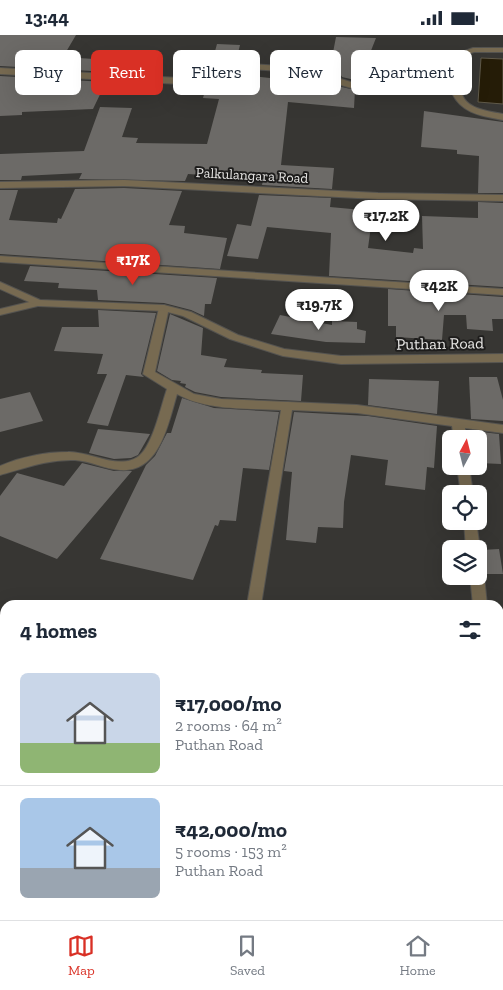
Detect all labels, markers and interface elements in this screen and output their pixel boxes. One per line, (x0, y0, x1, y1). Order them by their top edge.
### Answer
text: 13:44 (25, 6, 69, 29)
chip: Buy (15, 50, 81, 95)
chip: Rent (91, 50, 163, 95)
chip: Filters (173, 50, 260, 95)
chip: New (270, 50, 341, 95)
chip: Apartment (351, 50, 472, 95)
street label: Palkulangara Road (195, 164, 309, 187)
pin: ₹17.2K (345, 199, 427, 242)
text: ₹17.2K (363, 206, 409, 225)
pin: ₹17K (103, 243, 163, 286)
text: ₹17K (116, 250, 150, 269)
pin: ₹42K (409, 269, 469, 312)
text: ₹42K (420, 276, 458, 295)
pin: ₹19.7K (278, 289, 360, 331)
text: ₹19.7K (296, 295, 342, 314)
street label: Puthan Road (396, 333, 484, 354)
north arrow (442, 430, 488, 475)
map controls (442, 430, 487, 585)
button: locate (442, 485, 487, 530)
button: layers (442, 540, 487, 585)
icon: filters (456, 616, 484, 644)
text: 4 homes (20, 618, 97, 643)
text: ₹17,000/mo (175, 691, 281, 716)
icon: home (60, 693, 120, 753)
text: 2 rooms · 64 m² (175, 716, 282, 735)
text: Puthan Road (175, 735, 263, 754)
text: ₹42,000/mo (175, 817, 287, 842)
icon: home (60, 818, 120, 878)
text: 5 rooms · 153 m² (175, 842, 287, 861)
text: Puthan Road (175, 861, 263, 880)
tab: Map (67, 932, 95, 979)
tab: Saved (230, 932, 265, 979)
tab: Home (400, 932, 436, 979)

